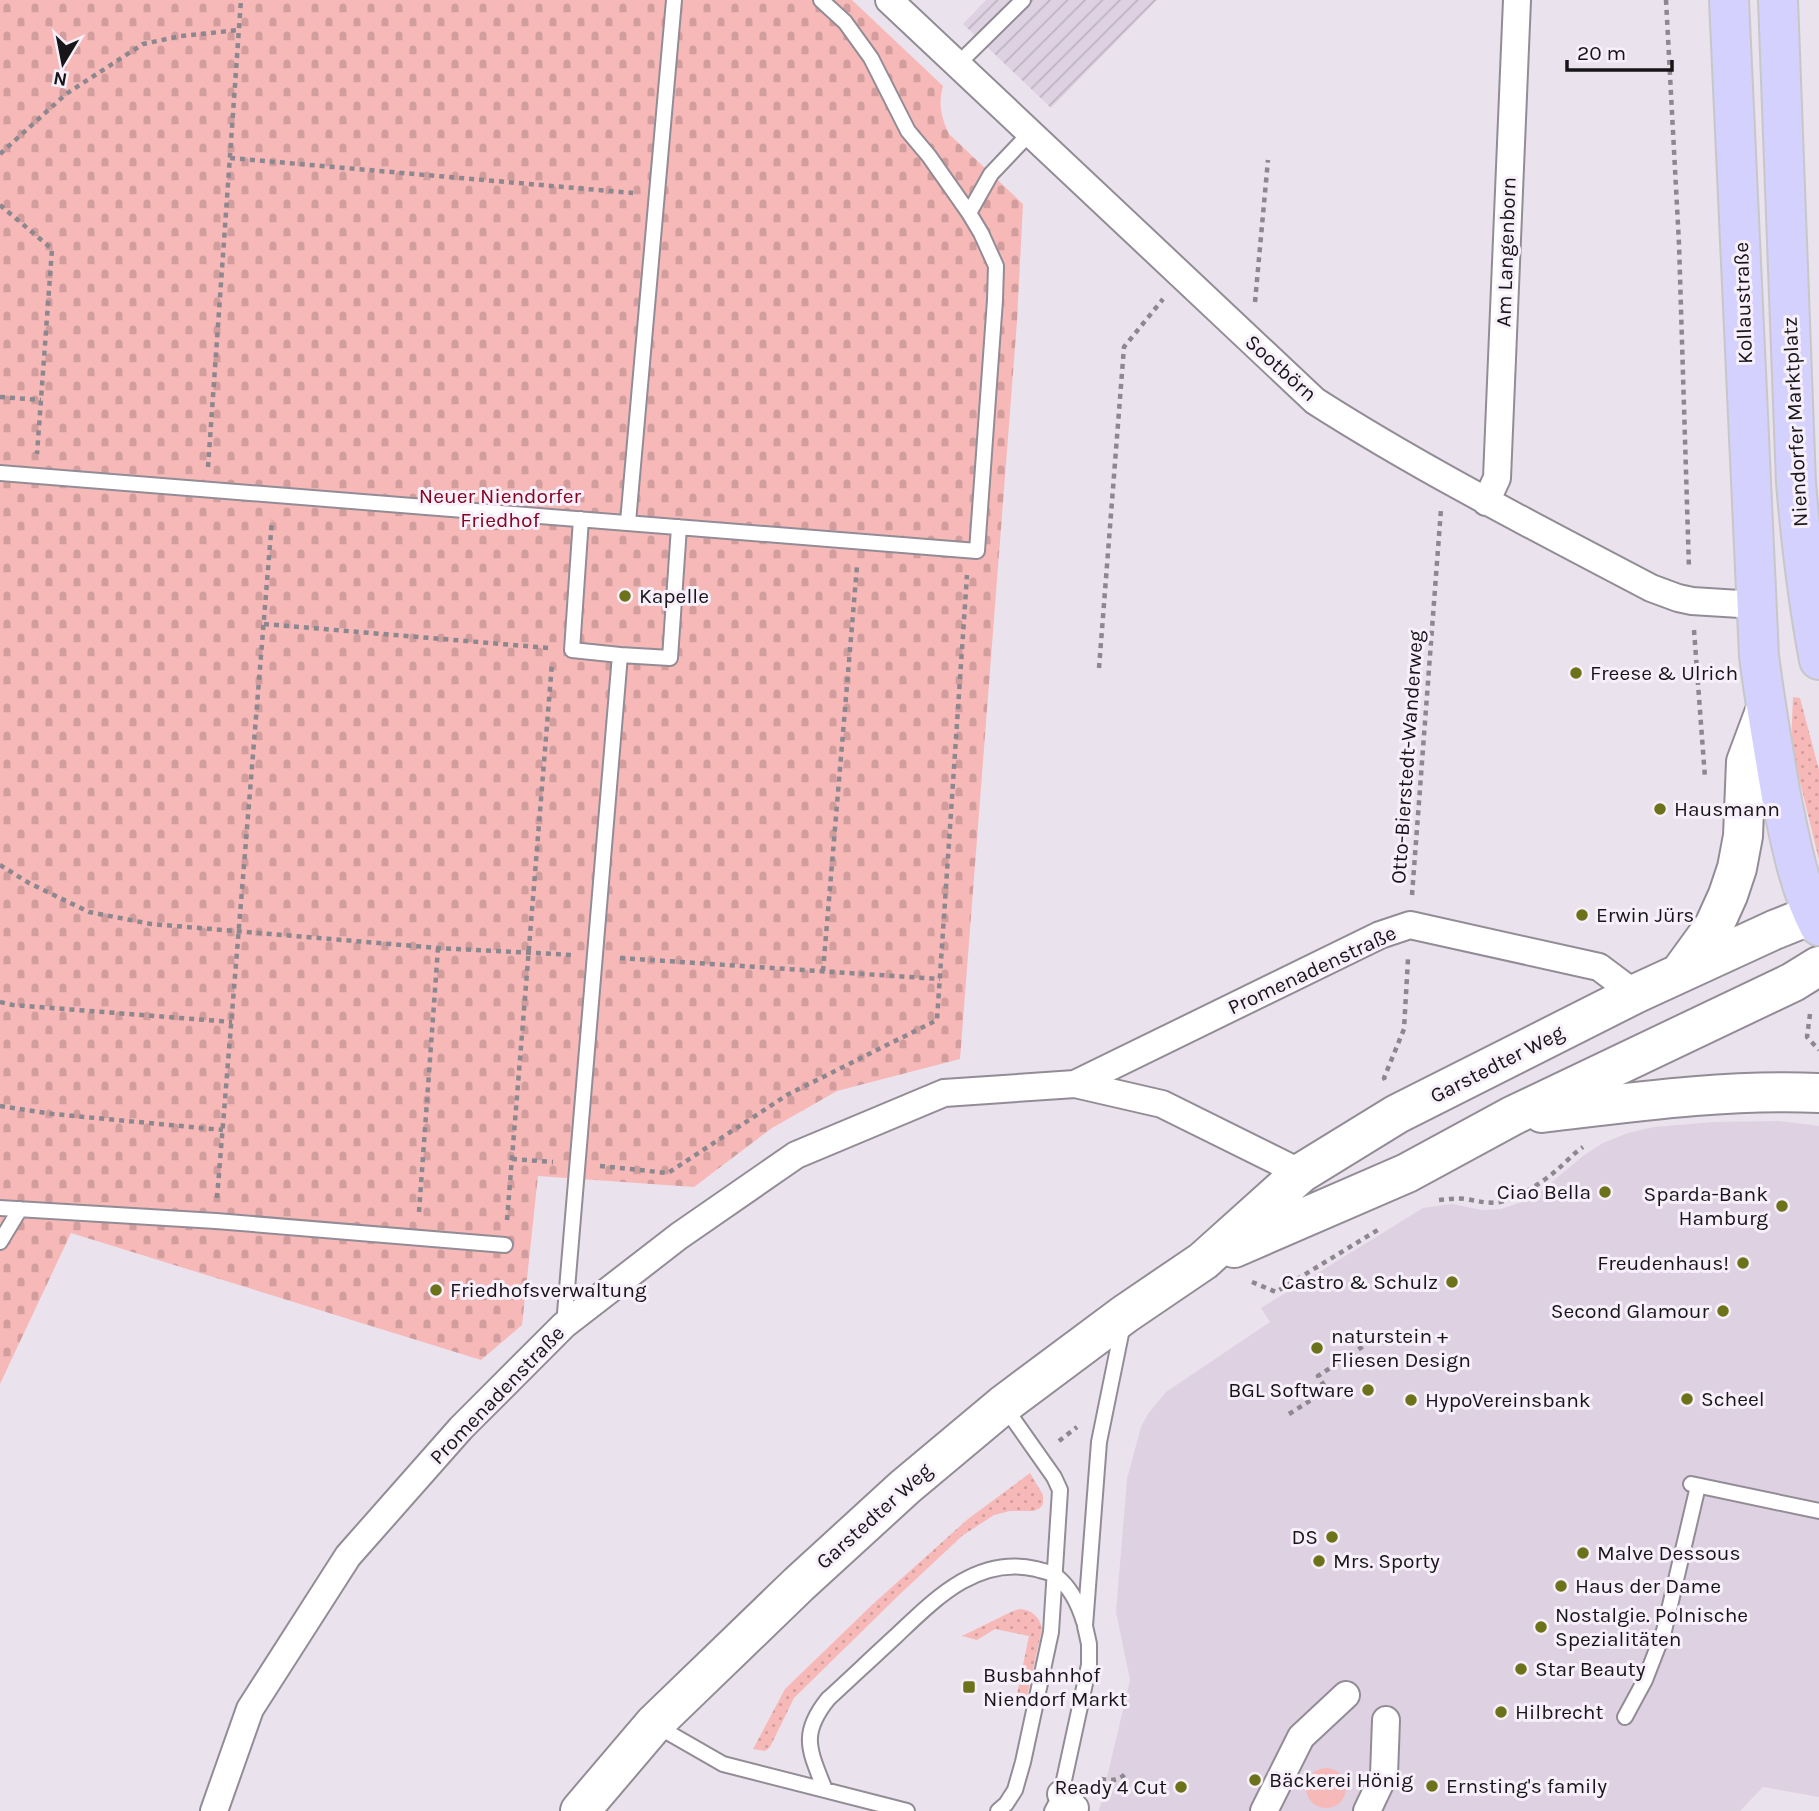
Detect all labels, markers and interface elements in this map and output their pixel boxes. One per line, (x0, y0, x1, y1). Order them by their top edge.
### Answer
north arrow (28, 28, 98, 98)
scale bar (1567, 28, 1672, 72)
text: 20 m (1577, 41, 1626, 65)
text: N (52, 67, 69, 91)
street label: Am Langenborn (1491, 177, 1521, 327)
street label: Kollaustraße (1729, 242, 1757, 364)
street label: Niendorfer Marktplatz (1778, 316, 1812, 528)
street label: Sootbörn (1240, 330, 1322, 406)
park label: Neuer Niendorfer Friedhof (419, 484, 582, 532)
place label: Kapelle (639, 584, 709, 608)
marker: Kapelle (617, 588, 633, 604)
street label: Otto-Bierstedt-Wanderweg (1386, 629, 1428, 885)
place label: Freese & Ulrich (1590, 661, 1738, 685)
marker: Freese & Ulrich (1568, 665, 1584, 681)
place label: Hausmann (1674, 797, 1780, 821)
marker: Hausmann (1652, 801, 1668, 817)
place label: Erwin Jürs (1596, 903, 1694, 927)
marker: Erwin Jürs (1574, 907, 1590, 923)
street label: Promenadenstraße (1224, 920, 1400, 1020)
street label: Garstedter Weg (1426, 1020, 1568, 1108)
place label: Ciao Bella (1497, 1180, 1591, 1204)
place label: Sparda-Bank Hamburg (1643, 1182, 1768, 1230)
marker: Ciao Bella (1597, 1184, 1613, 1200)
marker: Sparda-Bank Hamburg (1774, 1198, 1790, 1214)
place label: Freudenhaus! (1597, 1251, 1729, 1275)
marker: Freudenhaus! (1735, 1255, 1751, 1271)
place label: Castro & Schulz (1282, 1270, 1438, 1294)
marker: Castro & Schulz (1444, 1274, 1460, 1290)
place label: Friedhofsverwaltung (450, 1278, 647, 1302)
marker: Friedhofsverwaltung (428, 1282, 444, 1298)
place label: Second Glamour (1551, 1299, 1709, 1323)
marker: Second Glamour (1715, 1303, 1731, 1319)
street label: Promenadenstraße (425, 1321, 569, 1469)
place label: naturstein + Fliesen Design (1331, 1324, 1471, 1372)
marker: naturstein + Fliesen Design (1309, 1340, 1325, 1356)
place label: BGL Software (1228, 1378, 1354, 1402)
marker: BGL Software (1360, 1382, 1376, 1398)
place label: Scheel (1701, 1387, 1765, 1411)
place label: HypoVereinsbank (1425, 1388, 1591, 1412)
marker: Scheel (1679, 1391, 1695, 1407)
marker: HypoVereinsbank (1403, 1392, 1419, 1408)
street label: Garstedter Weg (811, 1458, 937, 1574)
place label: DS (1291, 1525, 1318, 1549)
marker: DS (1324, 1529, 1340, 1545)
place label: Malve Dessous (1597, 1541, 1741, 1565)
marker: Malve Dessous (1575, 1545, 1591, 1561)
place label: Mrs. Sporty (1333, 1549, 1440, 1573)
marker: Mrs. Sporty (1311, 1553, 1327, 1569)
place label: Haus der Dame (1575, 1574, 1721, 1598)
marker: Haus der Dame (1553, 1578, 1569, 1594)
place label: Nostalgie. Polnische Spezialitäten (1555, 1603, 1748, 1651)
marker: Nostalgie. Polnische Spezialitäten (1533, 1619, 1549, 1635)
place label: Star Beauty (1535, 1657, 1646, 1681)
marker: Star Beauty (1513, 1661, 1529, 1677)
place label: Busbahnhof Niendorf Markt (983, 1663, 1128, 1711)
marker: Busbahnhof Niendorf Markt (961, 1679, 977, 1695)
place label: Hilbrecht (1515, 1700, 1604, 1724)
marker: Hilbrecht (1493, 1704, 1509, 1720)
place label: Bäckerei Hönig (1269, 1768, 1413, 1792)
marker: Bäckerei Hönig (1247, 1772, 1263, 1788)
place label: Ernsting's family (1446, 1774, 1607, 1798)
place label: Ready 4 Cut (1054, 1775, 1167, 1799)
marker: Ernsting's family (1424, 1778, 1440, 1794)
marker: Ready 4 Cut (1173, 1779, 1189, 1795)

